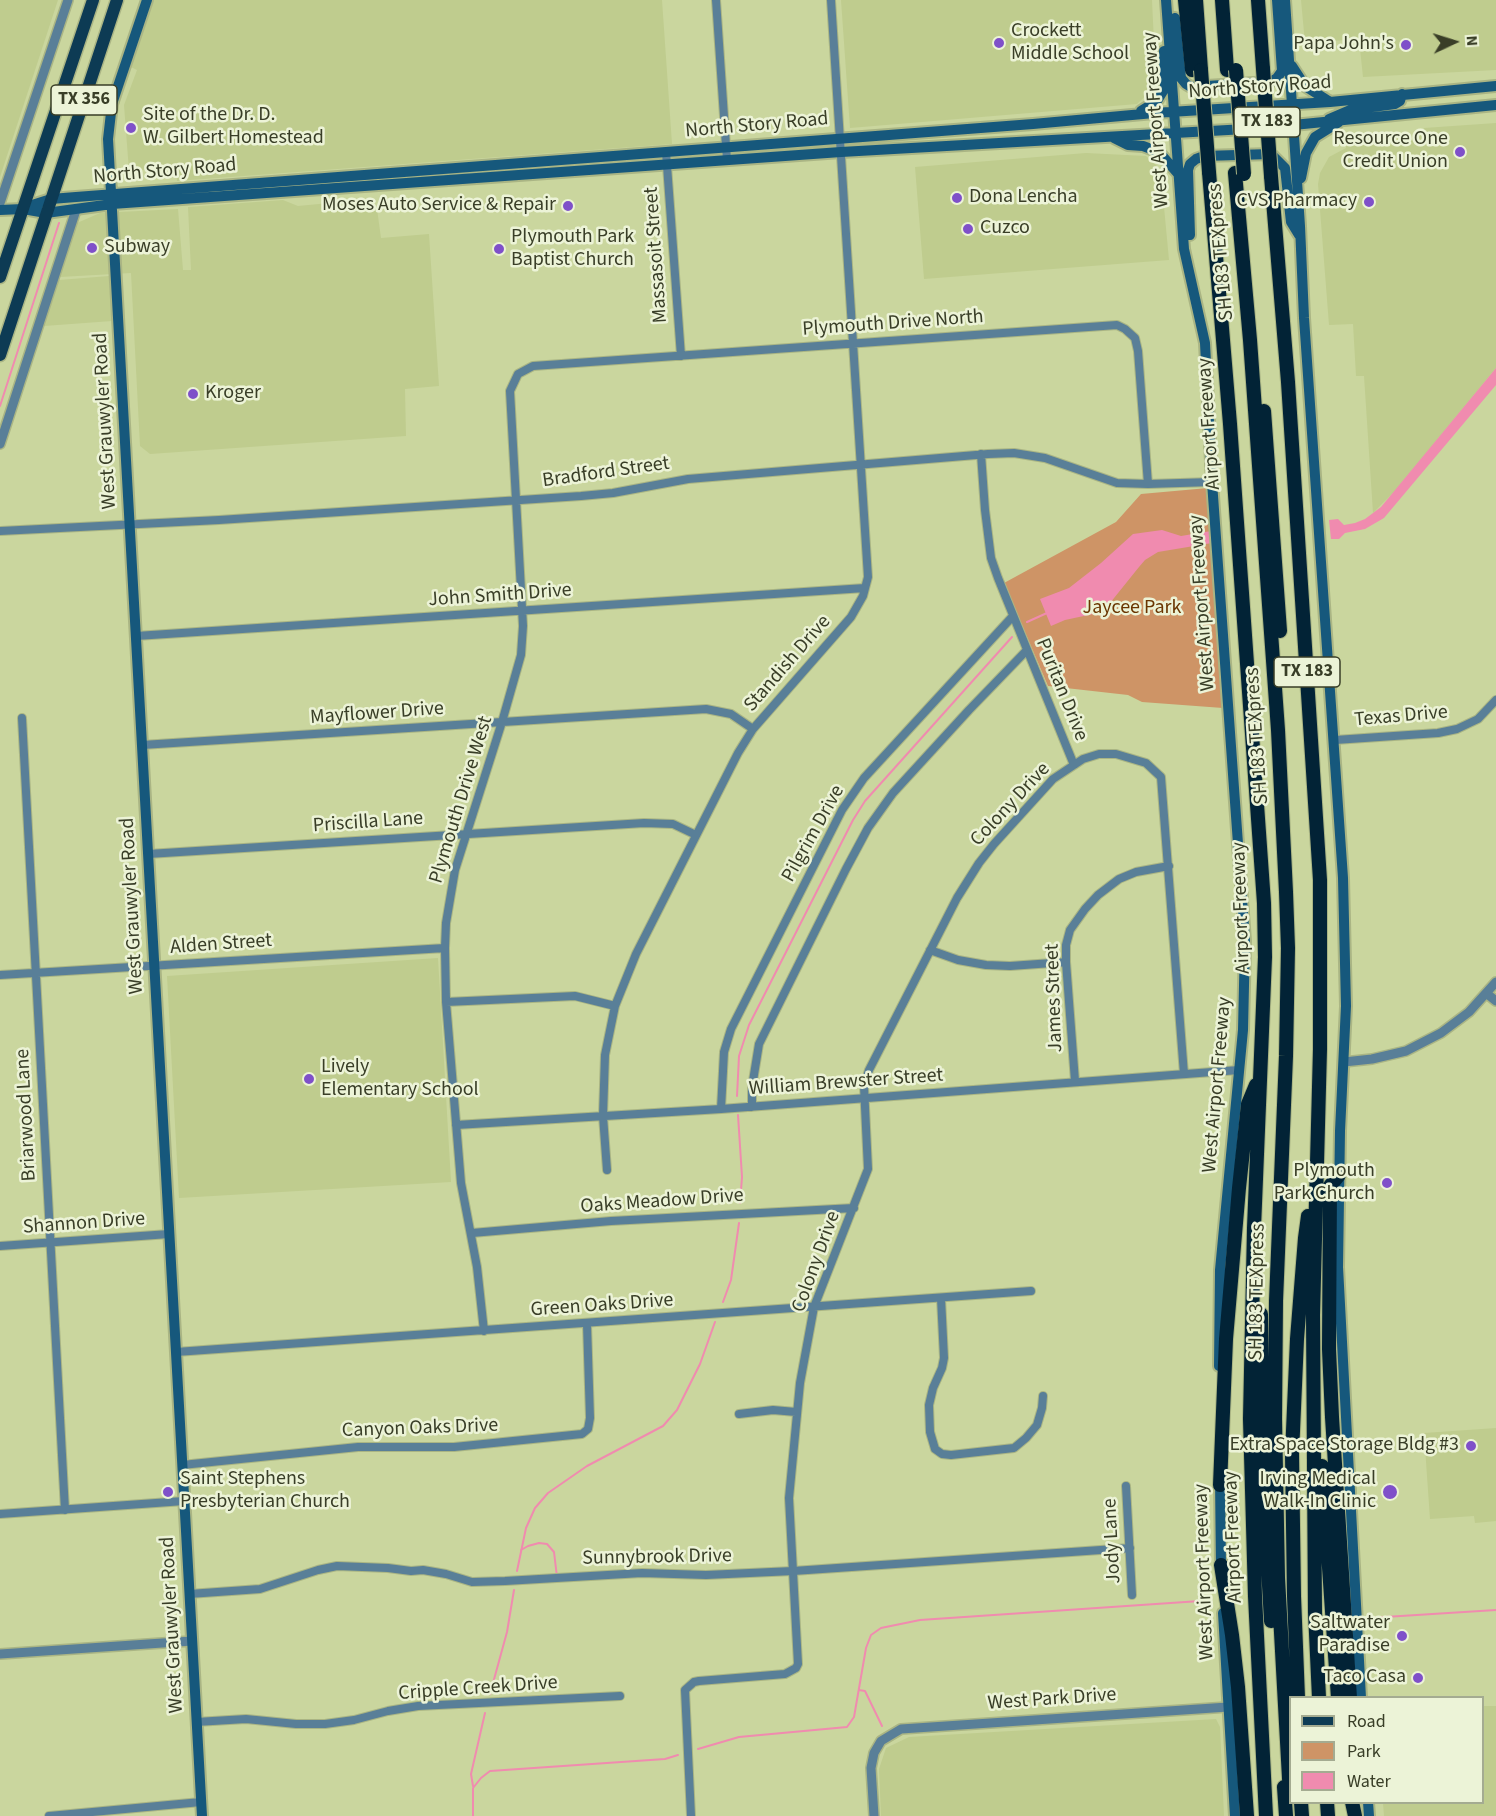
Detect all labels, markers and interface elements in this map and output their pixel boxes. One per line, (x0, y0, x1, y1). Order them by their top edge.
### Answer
north arrow (1424, 12, 1484, 72)
place label: Crockett Middle School (1011, 20, 1129, 67)
street label: West Airport Freeway (1139, 31, 1175, 209)
place label: Papa John's (1293, 33, 1394, 57)
text: N (1461, 35, 1483, 47)
marker: Crockett Middle School (992, 36, 1006, 50)
marker: Papa John's (1399, 38, 1413, 52)
street label: North Story Road (1188, 71, 1332, 105)
road number: TX 356 (51, 85, 117, 115)
place label: Site of the Dr. D. W. Gilbert Homestead (143, 104, 324, 151)
road number: TX 183 (1234, 107, 1300, 137)
street label: North Story Road (684, 108, 830, 144)
marker: Site of the Dr. D. W. Gilbert Homestead (124, 121, 138, 135)
place label: Resource One Credit Union (1333, 128, 1448, 175)
marker: Resource One Credit Union (1453, 145, 1467, 159)
street label: North Story Road (92, 154, 238, 190)
street label: SH 183 TEXpress (1204, 182, 1240, 322)
street label: Massasoit Street (640, 186, 674, 324)
place label: Dona Lencha (969, 186, 1078, 210)
place label: CVS Pharmacy (1236, 190, 1357, 214)
marker: Dona Lencha (950, 191, 964, 205)
place label: Moses Auto Service & Repair (322, 194, 556, 218)
marker: CVS Pharmacy (1362, 195, 1376, 209)
marker: Moses Auto Service & Repair (561, 199, 575, 213)
place label: Cuzco (980, 217, 1030, 241)
marker: Cuzco (961, 222, 975, 236)
place label: Plymouth Park Baptist Church (511, 226, 634, 273)
place label: Subway (104, 236, 170, 260)
marker: Subway (85, 241, 99, 255)
marker: Plymouth Park Baptist Church (492, 242, 506, 256)
street label: Plymouth Drive North (802, 306, 984, 342)
street label: West Grauwyler Road (89, 332, 123, 510)
street label: Airport Freeway (1193, 357, 1227, 491)
place label: Kroger (205, 382, 261, 406)
marker: Kroger (186, 387, 200, 401)
street label: Bradford Street (541, 452, 671, 494)
street label: West Airport Freeway (1185, 514, 1221, 692)
street label: John Smith Drive (428, 579, 572, 613)
park label: Jaycee Park (1083, 597, 1181, 621)
street label: Standish Drive (740, 611, 836, 717)
street label: Puritan Drive (1030, 635, 1092, 745)
road number: TX 183 (1274, 657, 1340, 687)
street label: SH 183 TEXpress (1241, 667, 1275, 805)
street label: Mayflower Drive (309, 697, 445, 731)
street label: Texas Drive (1353, 701, 1449, 733)
street label: Plymouth Drive West (425, 714, 499, 886)
street label: Colony Drive (966, 758, 1056, 852)
street label: Pilgrim Drive (778, 781, 850, 887)
street label: Priscilla Lane (312, 807, 424, 839)
street label: West Grauwyler Road (116, 817, 150, 995)
street label: Airport Freeway (1228, 842, 1256, 974)
street label: Alden Street (169, 929, 273, 961)
street label: James Street (1041, 943, 1069, 1053)
street label: West Airport Freeway (1198, 996, 1238, 1174)
street label: Briarwood Lane (12, 1048, 42, 1182)
place label: Lively Elementary School (321, 1056, 479, 1103)
street label: William Brewster Street (748, 1064, 944, 1102)
marker: Lively Elementary School (302, 1072, 316, 1086)
place label: Plymouth Park Church (1274, 1160, 1375, 1207)
marker: Plymouth Park Church (1380, 1176, 1394, 1190)
street label: Oaks Meadow Drive (580, 1184, 744, 1220)
street label: Shannon Drive (22, 1208, 146, 1240)
street label: Colony Drive (788, 1208, 846, 1316)
street label: SH 183 TEXpress (1245, 1223, 1271, 1361)
street label: Green Oaks Drive (530, 1289, 674, 1323)
street label: Canyon Oaks Drive (341, 1414, 499, 1444)
place label: Extra Space Storage Bldg #3 (1229, 1434, 1459, 1458)
marker: Extra Space Storage Bldg #3 (1464, 1439, 1478, 1453)
place label: Saint Stephens Presbyterian Church (180, 1468, 350, 1515)
place label: Irving Medical Walk-In Clinic (1259, 1468, 1376, 1515)
street label: Airport Freeway (1220, 1471, 1248, 1603)
street label: West Airport Freeway (1190, 1483, 1220, 1661)
marker: Irving Medical Walk-In Clinic (1381, 1483, 1399, 1501)
marker: Saint Stephens Presbyterian Church (161, 1485, 175, 1499)
street label: Jody Lane (1099, 1498, 1127, 1584)
street label: West Grauwyler Road (156, 1536, 190, 1714)
street label: Sunnybrook Drive (582, 1545, 732, 1571)
place label: Saltwater Paradise (1310, 1612, 1390, 1659)
marker: Saltwater Paradise (1395, 1629, 1409, 1643)
place label: Taco Casa (1323, 1666, 1406, 1690)
street label: Cripple Creek Drive (397, 1671, 559, 1707)
marker: Taco Casa (1411, 1671, 1425, 1685)
street label: West Park Drive (987, 1684, 1117, 1716)
legend (1289, 1696, 1484, 1804)
text: Road (1347, 1709, 1386, 1734)
text: Park (1347, 1739, 1381, 1764)
text: Water (1347, 1769, 1391, 1794)

